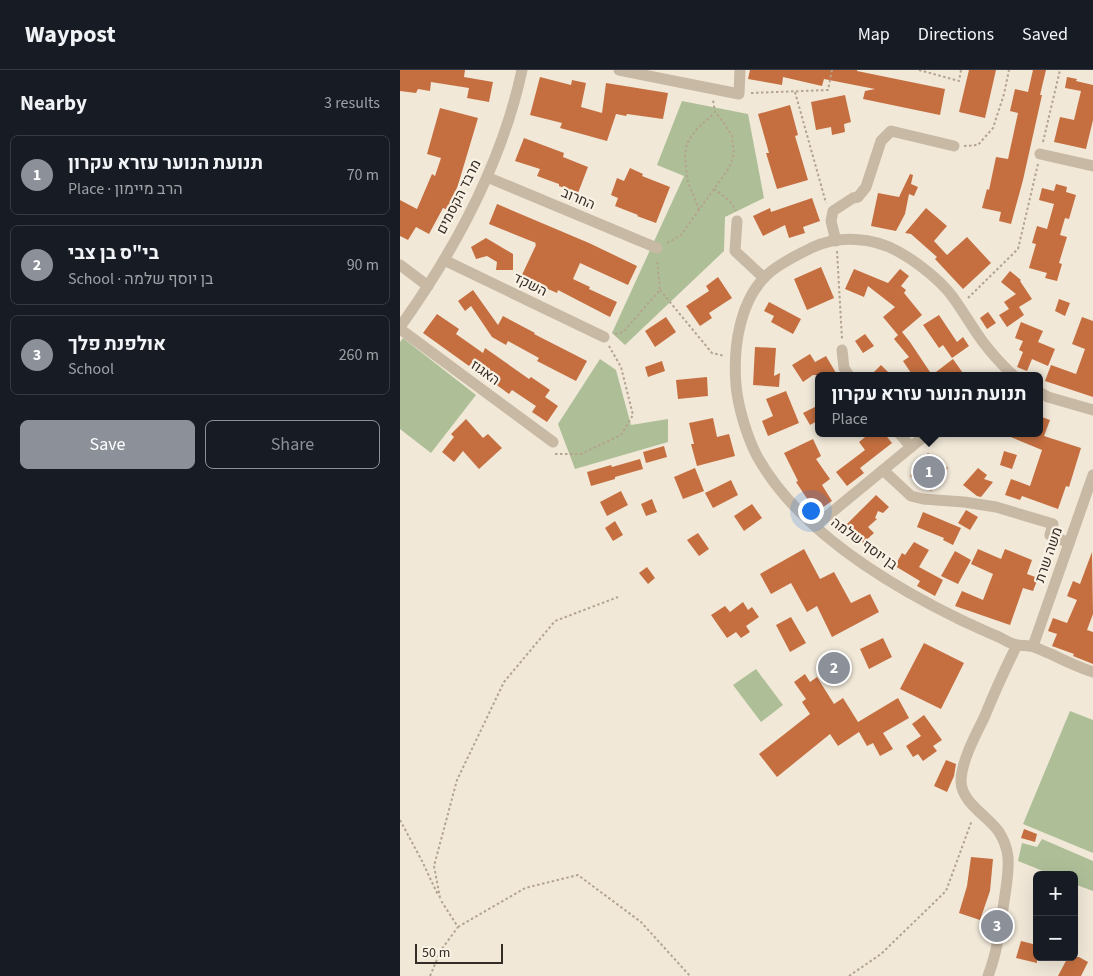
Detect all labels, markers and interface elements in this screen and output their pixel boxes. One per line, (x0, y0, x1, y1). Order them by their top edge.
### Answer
text: Waypost (25, 17, 116, 52)
text: Map (858, 22, 890, 47)
text: Directions (918, 22, 994, 47)
text: Saved (1022, 22, 1068, 47)
text: Nearby (20, 88, 87, 118)
text: 3 results (324, 92, 380, 114)
text: תנועת הנוער עזרא עקרון (68, 150, 263, 177)
street label: מרבד הקסמים (432, 156, 486, 238)
text: 1 (33, 164, 41, 186)
text: 70 m (347, 164, 379, 186)
text: Place · הרב מיימון (68, 178, 183, 200)
street label: החרוב (558, 183, 598, 215)
text: בי"ס בן צבי (68, 240, 159, 267)
text: 2 (33, 254, 41, 276)
text: 90 m (347, 254, 379, 276)
text: School · בן יוסף שלמה (68, 268, 214, 290)
street label: השקד (510, 268, 550, 302)
text: אולפנת פלך (68, 331, 166, 358)
text: 3 (33, 344, 41, 366)
text: 260 m (339, 344, 379, 366)
street label: האגוז (466, 356, 504, 390)
text: School (68, 358, 114, 380)
popup (815, 372, 1043, 437)
text: תנועת הנוער עזרא עקרון (832, 381, 1026, 408)
text: Place (832, 408, 868, 430)
button: Save (20, 420, 195, 469)
button: Share (205, 420, 380, 469)
pin: 1 (913, 453, 945, 491)
your location (798, 498, 824, 524)
street label: בן יוסף שלמה (827, 513, 902, 575)
street label: משה שרת (1030, 524, 1068, 586)
pin: 2 (818, 649, 850, 687)
map controls (1033, 871, 1078, 961)
button: + (1033, 871, 1078, 916)
pin: 3 (981, 907, 1013, 945)
button: − (1033, 916, 1078, 961)
scale bar (415, 941, 502, 964)
text: 50 m (422, 943, 450, 963)

